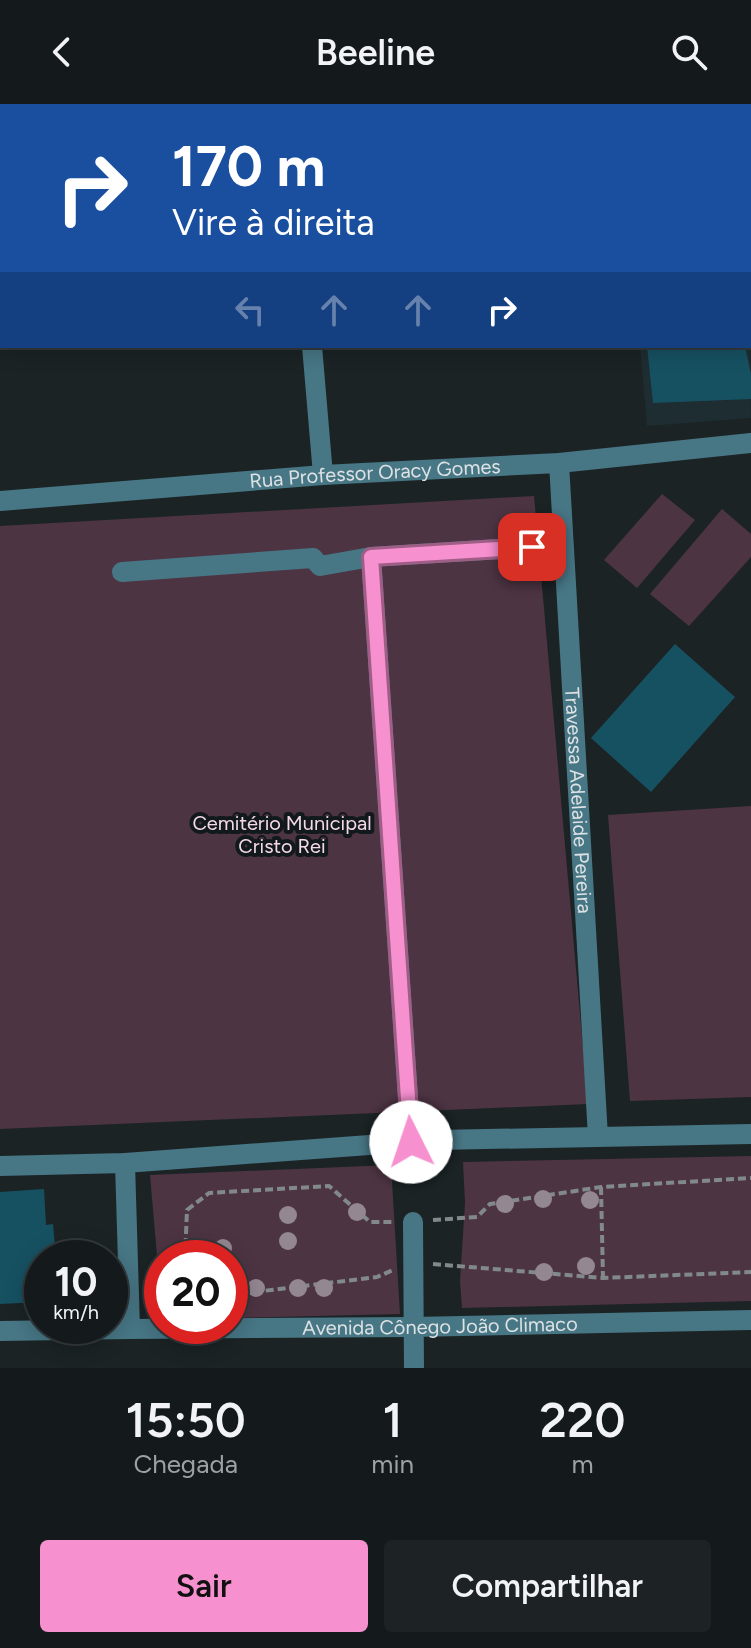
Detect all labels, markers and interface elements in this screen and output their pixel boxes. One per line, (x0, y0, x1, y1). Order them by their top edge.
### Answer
icon: back (40, 30, 84, 74)
icon: search (667, 30, 711, 74)
text: Beeline (316, 31, 435, 74)
text: 170 m (172, 133, 325, 200)
icon: right (40, 136, 144, 240)
text: Vire à direita (172, 201, 375, 244)
icon: left (228, 288, 272, 332)
icon: ahead (312, 288, 356, 332)
icon: ahead (396, 288, 440, 332)
icon: right (480, 288, 524, 332)
street label: Rua Professor Oracy Gomes (248, 454, 501, 493)
pin (498, 513, 566, 581)
icon: arrive (510, 525, 554, 569)
street label: Travessa Adelaide Pereira (560, 687, 597, 914)
park label: Cemitério Municipal Cristo Rei (192, 811, 372, 858)
position arrow (369, 1100, 453, 1184)
speed limit sign: 20 (144, 1240, 248, 1344)
text: 10 (55, 1258, 97, 1306)
text: km/h (53, 1300, 99, 1324)
street label: Avenida Cônego João Climaco (302, 1312, 578, 1340)
text: 15:50 (126, 1391, 246, 1449)
text: 1 (383, 1391, 403, 1449)
text: 220 (540, 1391, 625, 1449)
text: Chegada (133, 1448, 238, 1480)
text: min (371, 1448, 414, 1480)
text: m (571, 1448, 594, 1480)
button: Sair (40, 1540, 368, 1632)
button: Compartilhar (384, 1540, 711, 1632)

